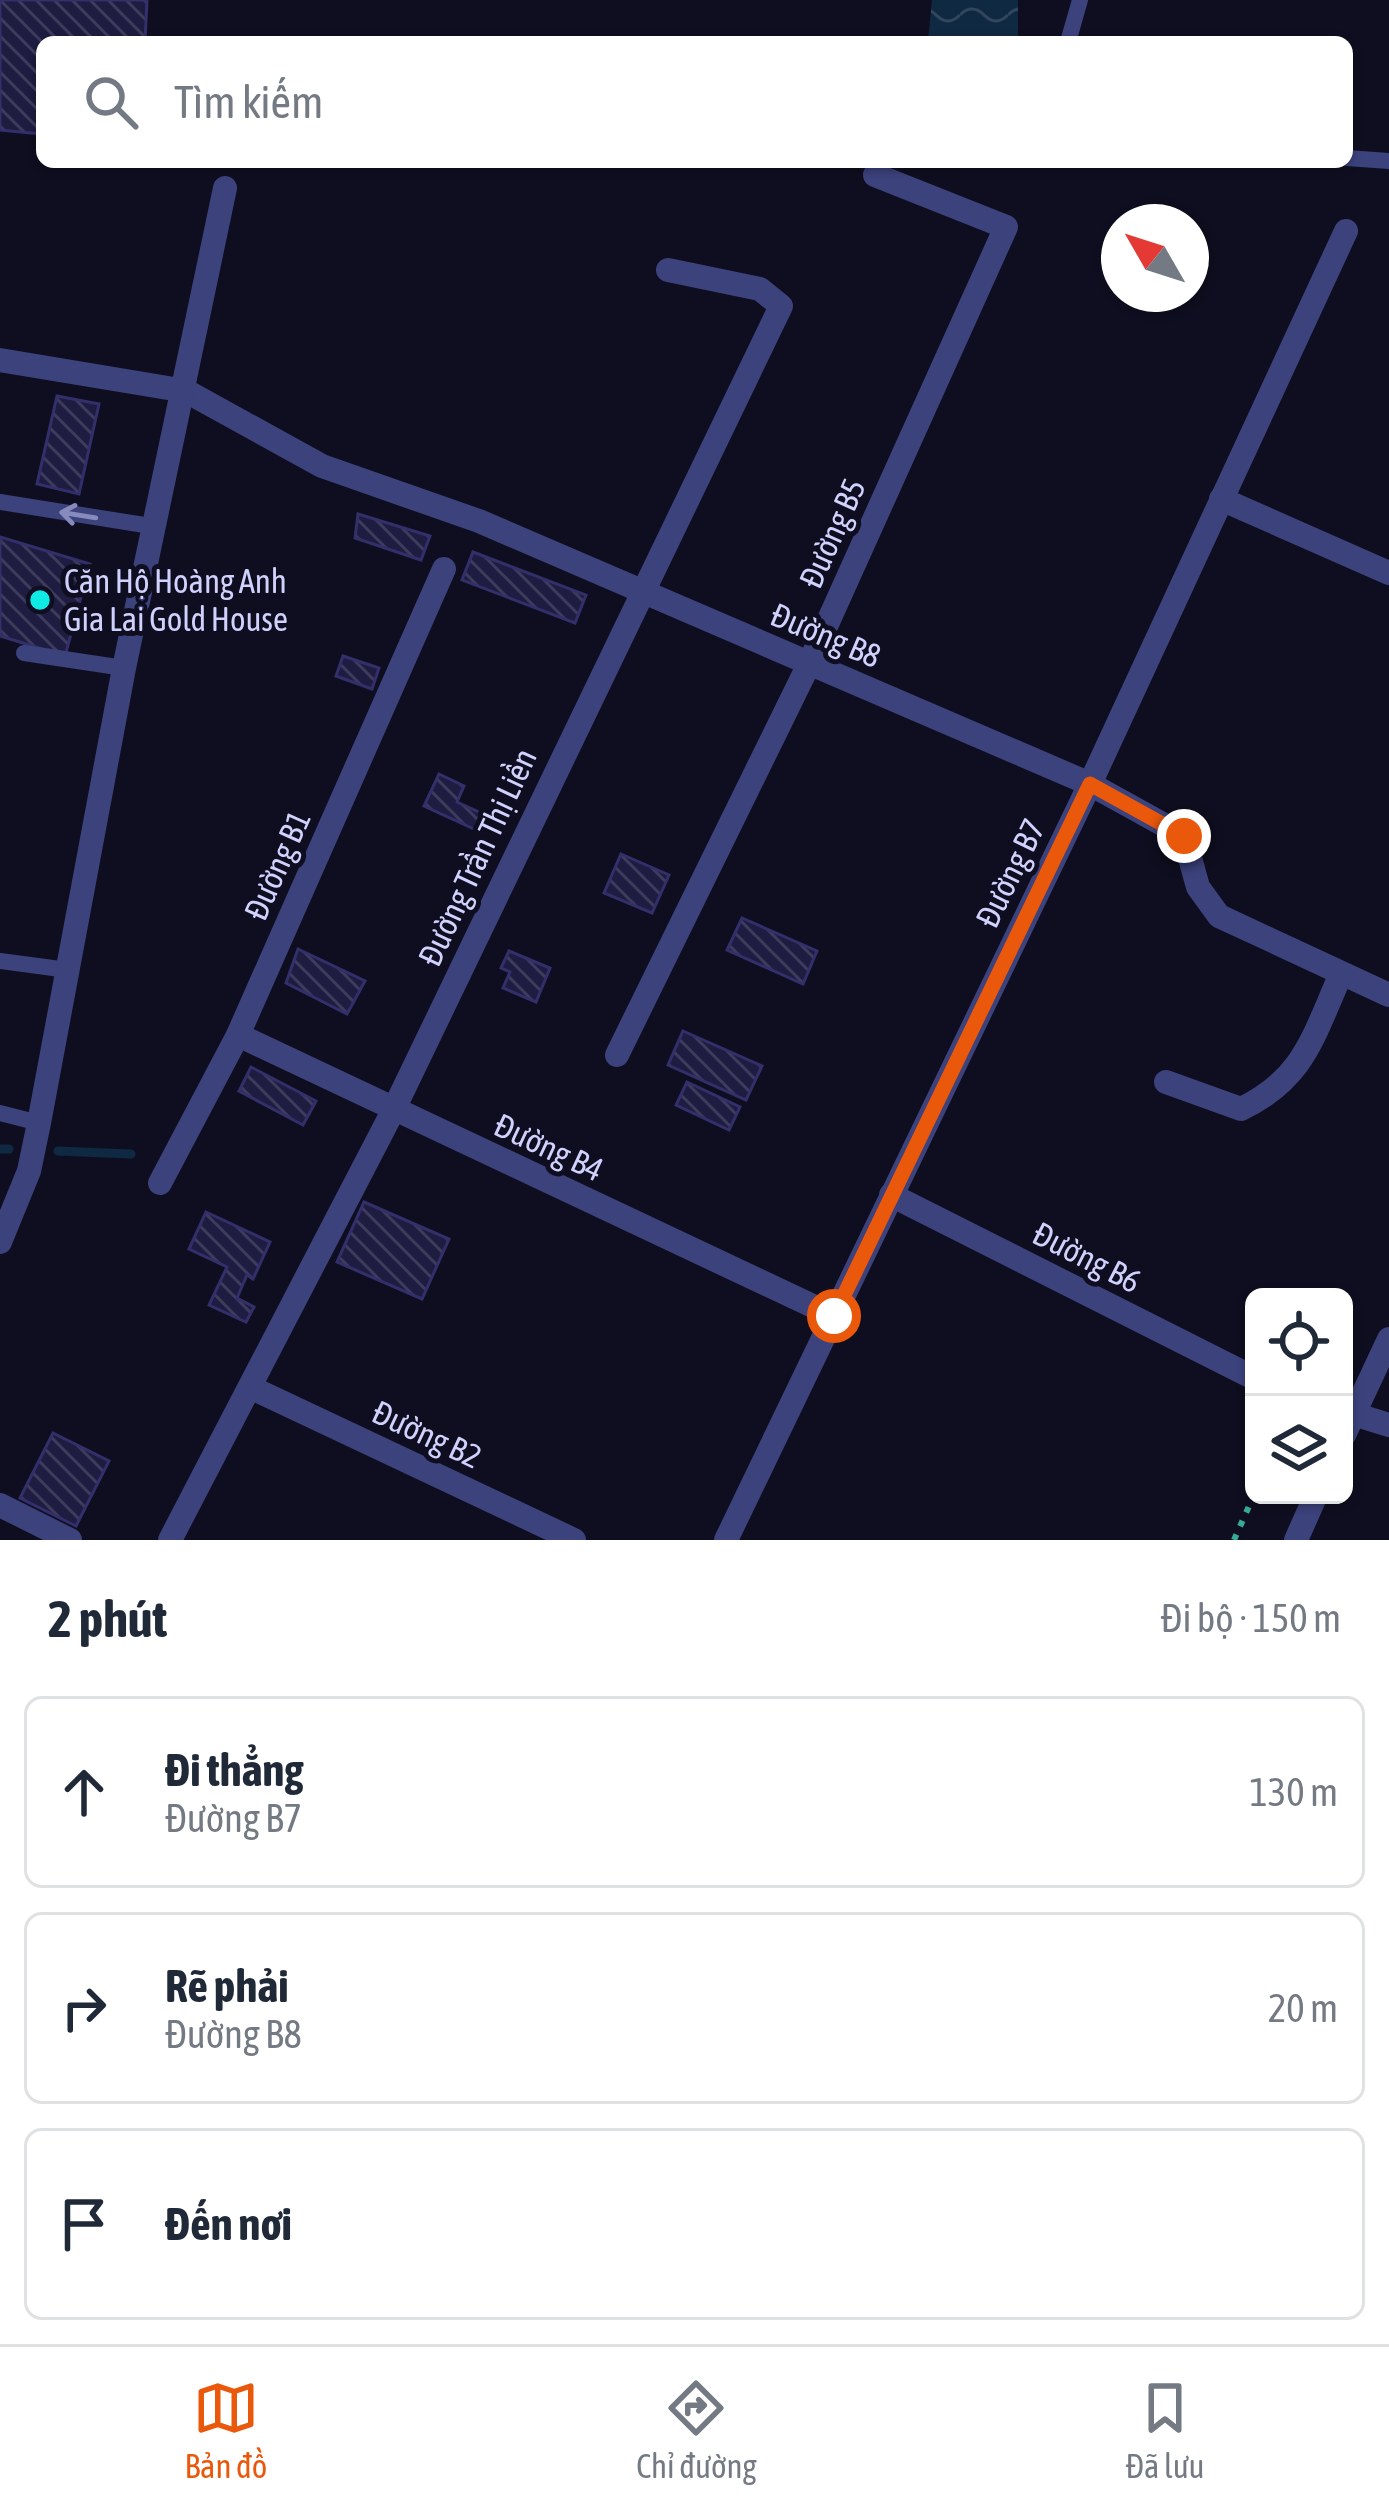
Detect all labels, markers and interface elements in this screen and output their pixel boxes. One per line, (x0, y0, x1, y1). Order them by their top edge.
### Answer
search box (36, 36, 1353, 168)
icon: search (78, 69, 144, 135)
text: Tìm kiếm (174, 76, 323, 128)
north arrow (1101, 204, 1209, 312)
street label: Đường B5 (791, 472, 873, 594)
one-way arrow (60, 502, 99, 525)
place label: Căn Hộ Hoàng Anh Gia Lai Gold House (64, 562, 288, 638)
marker: Căn Hộ Hoàng Anh Gia Lai Gold House (27, 587, 53, 613)
street label: Đường B8 (765, 595, 887, 675)
street label: Đường Trần Thị Liền (410, 742, 544, 972)
street label: Đường B1 (236, 804, 318, 926)
route end (1157, 809, 1211, 863)
street label: Đường B7 (968, 813, 1052, 933)
street label: Đường B4 (488, 1105, 610, 1189)
street label: Đường B6 (1027, 1214, 1147, 1300)
map controls (1245, 1288, 1353, 1504)
button: locate (1245, 1288, 1353, 1396)
route start (807, 1289, 861, 1343)
street label: Đường B2 (366, 1392, 488, 1476)
button: layers (1245, 1396, 1353, 1504)
text: 2 phút (48, 1589, 167, 1648)
text: Đi bộ · 150 m (1161, 1596, 1341, 1640)
text: Đi thẳng (165, 1744, 304, 1796)
icon: ahead (51, 1759, 117, 1825)
text: 130 m (1250, 1770, 1338, 1814)
text: Đường B7 (165, 1796, 302, 1840)
text: Rẽ phải (165, 1960, 289, 2012)
icon: right (51, 1975, 117, 2041)
text: 20 m (1268, 1986, 1338, 2030)
text: Đường B8 (165, 2012, 302, 2056)
icon: arrive (51, 2191, 117, 2257)
text: Đến nơi (165, 2198, 292, 2250)
tab: Bản đồ (184, 2375, 267, 2485)
tab: Chỉ đường (636, 2375, 757, 2485)
tab: Đã lưu (1126, 2375, 1205, 2485)

